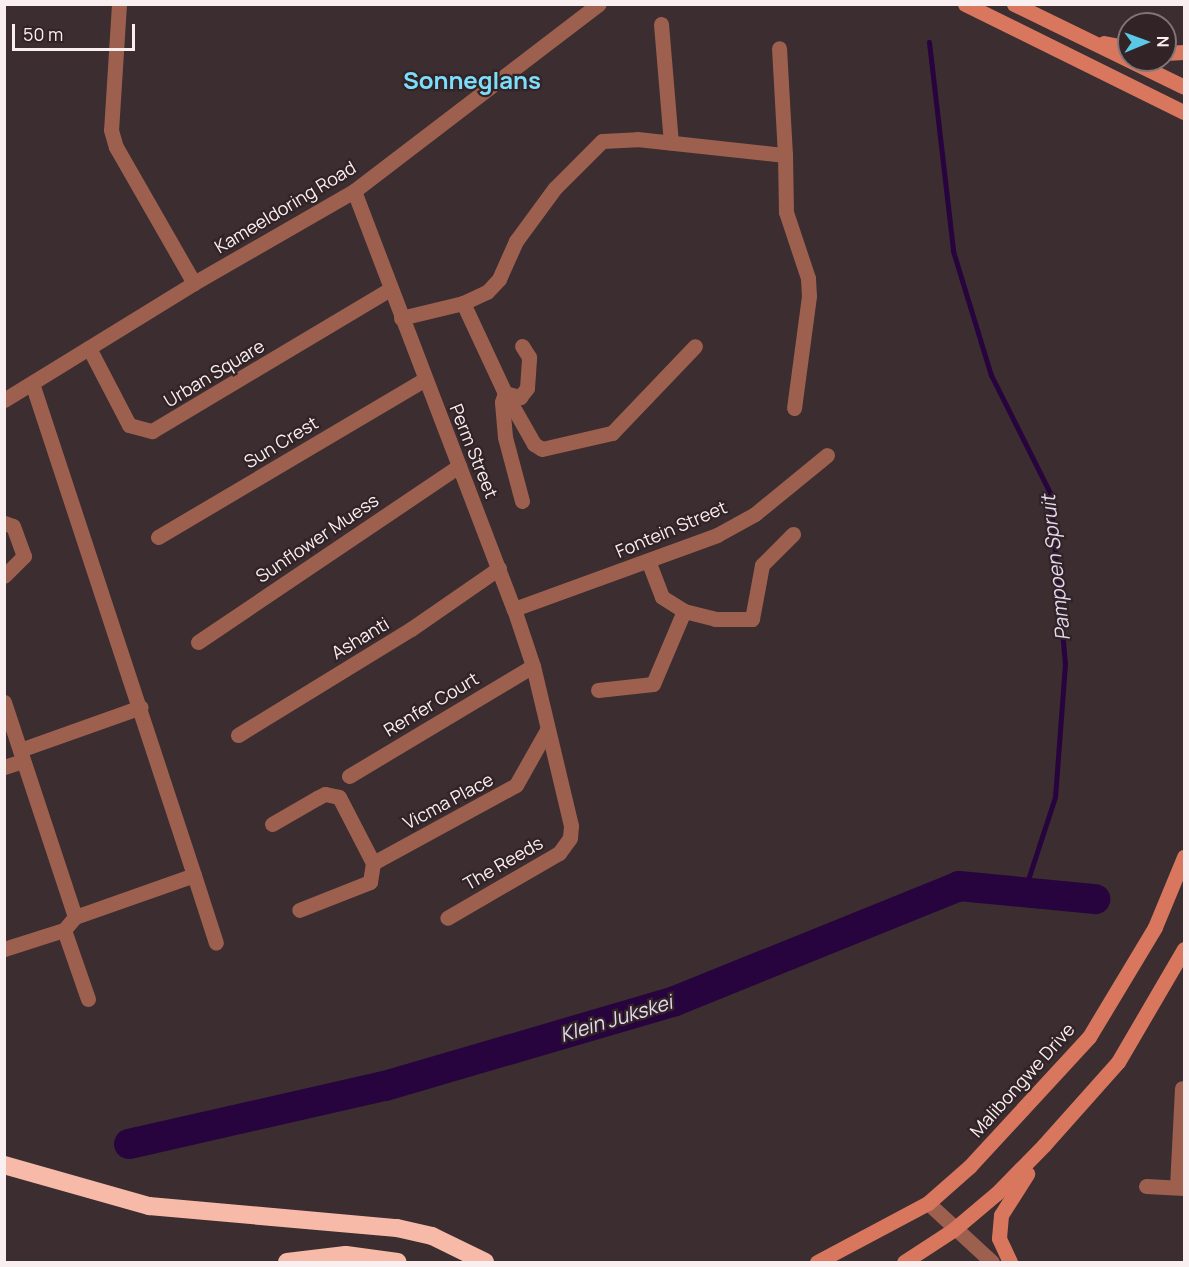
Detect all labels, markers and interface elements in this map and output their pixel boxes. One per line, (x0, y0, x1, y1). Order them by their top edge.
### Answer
scale bar (15, 12, 138, 50)
north arrow (1117, 12, 1177, 72)
text: 50 m (23, 22, 63, 46)
text: N (1152, 36, 1174, 48)
district label: Sonneglans (403, 66, 541, 94)
street label: Kameeldoring Road (211, 156, 359, 258)
street label: Urban Square (160, 335, 268, 411)
street label: Perm Street (445, 401, 503, 501)
street label: Sun Crest (240, 412, 322, 472)
street label: Sunflower Muess (252, 489, 382, 587)
water label: Pampoen Spruit (1035, 494, 1075, 642)
street label: Fontein Street (612, 496, 730, 562)
street label: Ashanti (327, 612, 393, 664)
street label: Renfer Court (380, 667, 482, 741)
street label: Vicma Place (399, 768, 497, 834)
street label: The Reeds (459, 832, 547, 894)
water label: Klein Jukskei (557, 990, 675, 1046)
street label: Malibongwe Drive (965, 1019, 1079, 1141)

